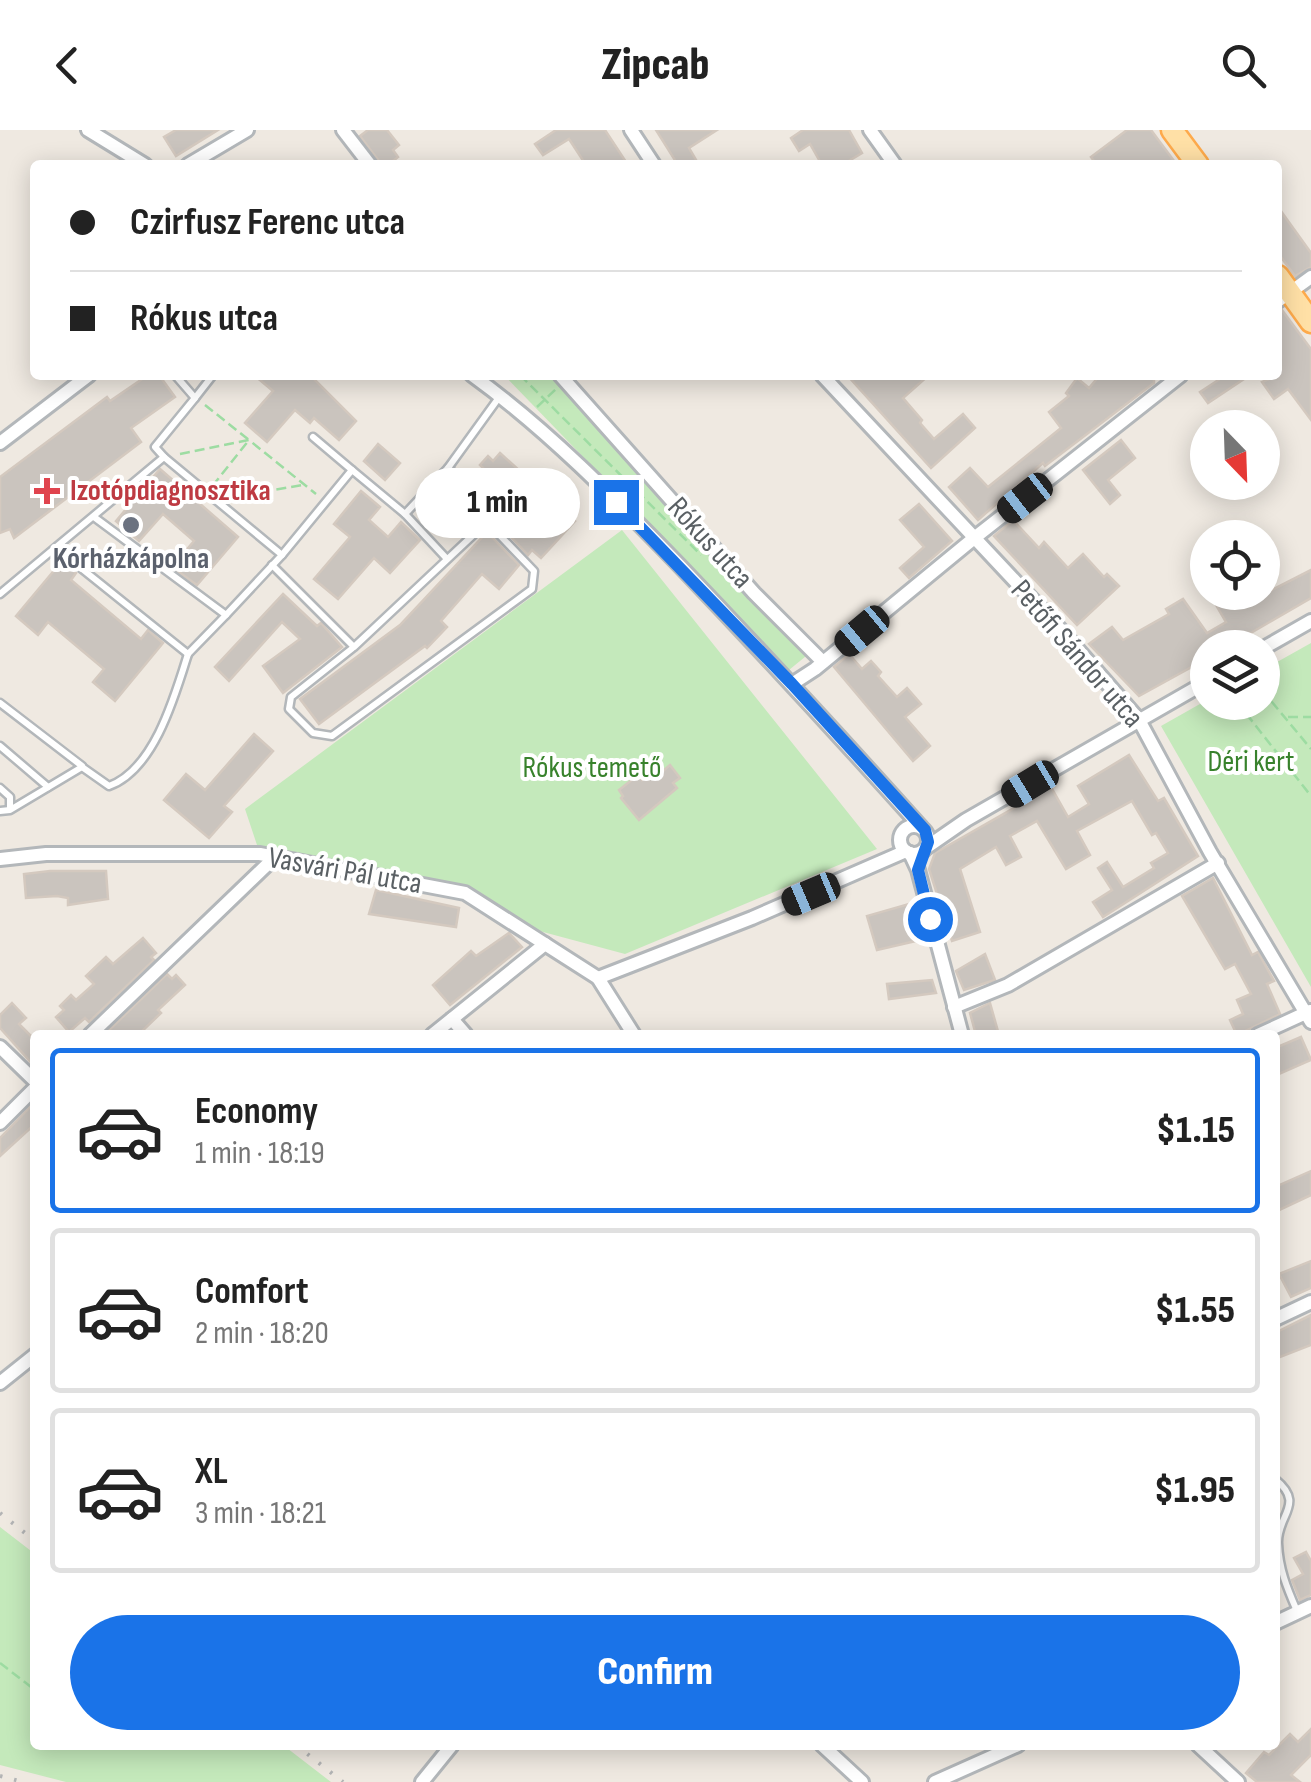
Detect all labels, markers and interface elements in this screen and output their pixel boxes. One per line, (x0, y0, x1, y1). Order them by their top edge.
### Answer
icon: back (40, 38, 95, 93)
text: Zipcab (602, 38, 709, 93)
icon: search (1216, 38, 1271, 93)
text: Czirfusz Ferenc utca (130, 200, 405, 245)
text: Rókus utca (130, 296, 278, 341)
north arrow (1190, 410, 1280, 500)
map controls (1190, 410, 1280, 720)
callout: 1 min (416, 467, 581, 537)
car (992, 468, 1058, 528)
place label: Izotópdiagnosztika (70, 473, 271, 509)
marker: Izotópdiagnosztika (34, 478, 60, 504)
route end (594, 480, 639, 525)
text: 1 min (467, 483, 528, 522)
street label: Rókus utca (660, 490, 760, 596)
marker: Kórházkápolna (120, 514, 142, 536)
button: locate (1190, 520, 1280, 610)
place label: Kórházkápolna (53, 541, 209, 577)
street label: Petőfi Sándor utca (1003, 573, 1151, 735)
car (829, 600, 895, 662)
button: layers (1190, 630, 1280, 720)
park label: Déri kert (1208, 744, 1294, 780)
park label: Rókus temető (523, 750, 661, 786)
car (997, 756, 1063, 812)
street label: Vasvári Pál utca (265, 840, 425, 902)
car (778, 868, 844, 920)
route start (908, 897, 953, 942)
icon: car (75, 1086, 165, 1176)
text: Economy (195, 1089, 318, 1134)
text: $1.15 (1156, 1108, 1235, 1153)
text: 1 min · 18:19 (195, 1134, 325, 1173)
icon: car (75, 1266, 165, 1356)
text: Comfort (195, 1269, 309, 1314)
text: $1.55 (1155, 1288, 1235, 1333)
text: 2 min · 18:20 (195, 1314, 329, 1353)
icon: car (75, 1446, 165, 1536)
text: XL (195, 1449, 228, 1494)
text: $1.95 (1154, 1468, 1235, 1513)
text: 3 min · 18:21 (195, 1494, 326, 1533)
button: Confirm (70, 1615, 1240, 1730)

